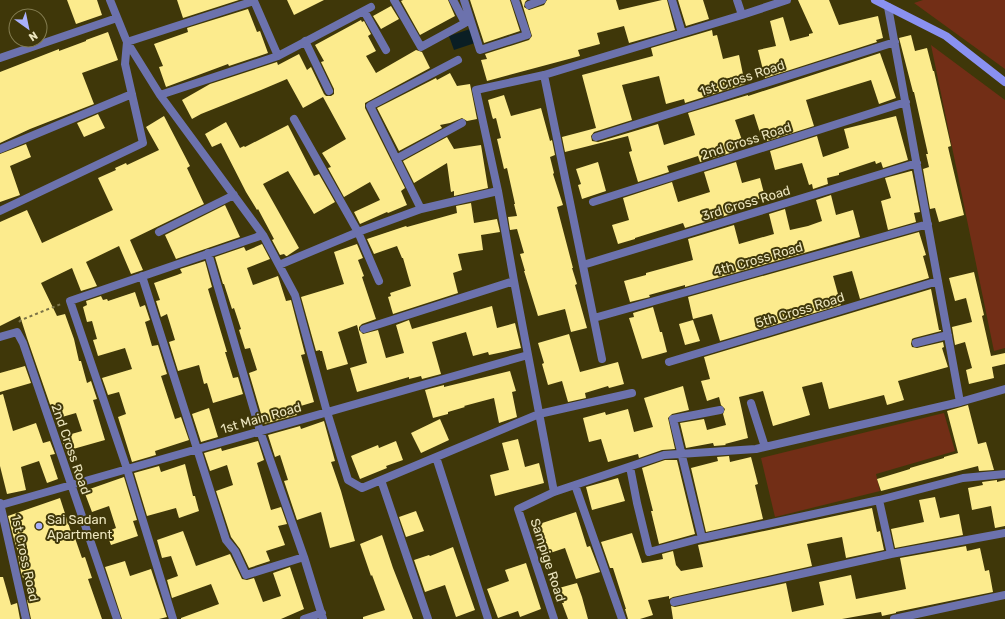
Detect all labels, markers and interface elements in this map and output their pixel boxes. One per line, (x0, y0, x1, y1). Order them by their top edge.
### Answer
north arrow (8, 8, 48, 48)
text: N (26, 28, 40, 44)
street label: 1st Cross Road (698, 57, 786, 99)
street label: 2nd Cross Road (699, 119, 793, 163)
street label: 3rd Cross Road (700, 182, 792, 224)
street label: 4th Cross Road (711, 239, 805, 279)
street label: 5th Cross Road (754, 289, 846, 331)
street label: 1st Main Road (219, 399, 303, 437)
street label: 2nd Cross Road (49, 402, 93, 496)
place label: Sai Sadan Apartment (47, 512, 112, 542)
street label: 1st Cross Road (8, 513, 42, 603)
street label: Sampige Road (527, 516, 569, 604)
marker: Sai Sadan Apartment (34, 521, 44, 531)

